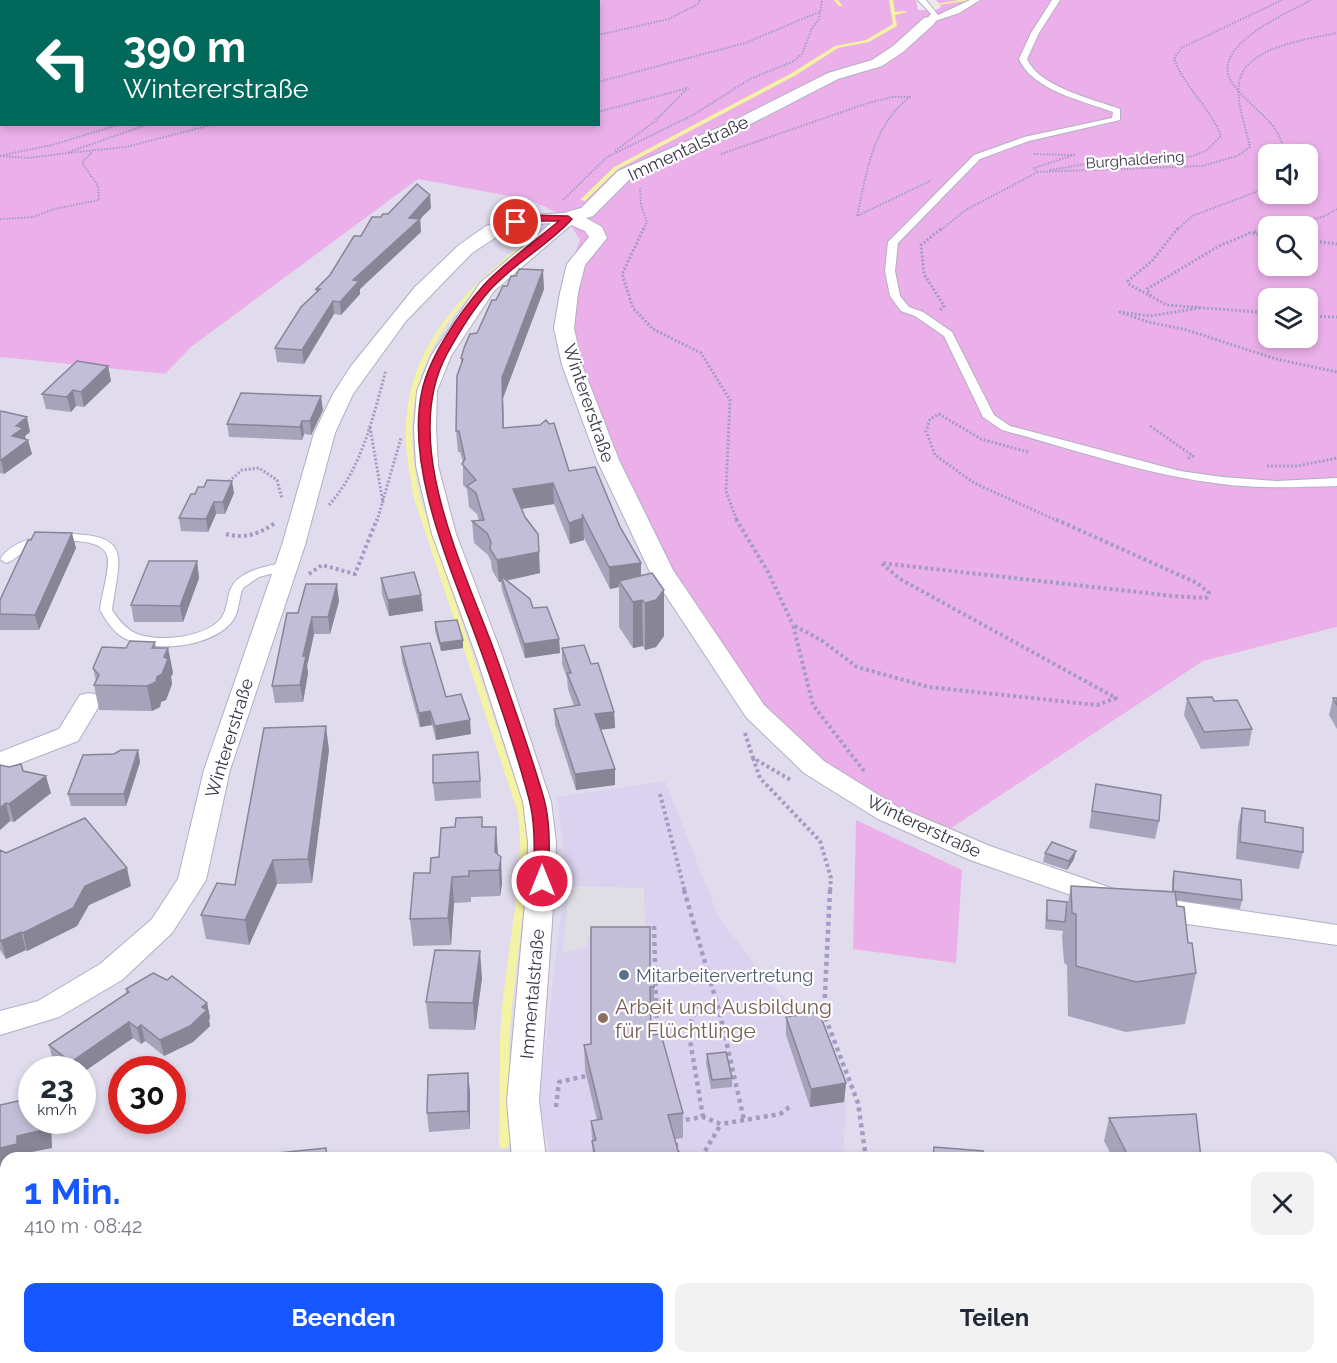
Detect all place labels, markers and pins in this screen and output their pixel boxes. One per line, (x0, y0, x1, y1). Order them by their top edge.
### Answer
pin (490, 196, 541, 247)
place label: Mitarbeitervertretung (636, 965, 813, 986)
marker: Mitarbeitervertretung (617, 968, 631, 982)
place label: Arbeit und Ausbildung für Flüchtlinge (615, 994, 832, 1043)
marker: Arbeit und Ausbildung für Flüchtlinge (596, 1011, 610, 1025)

